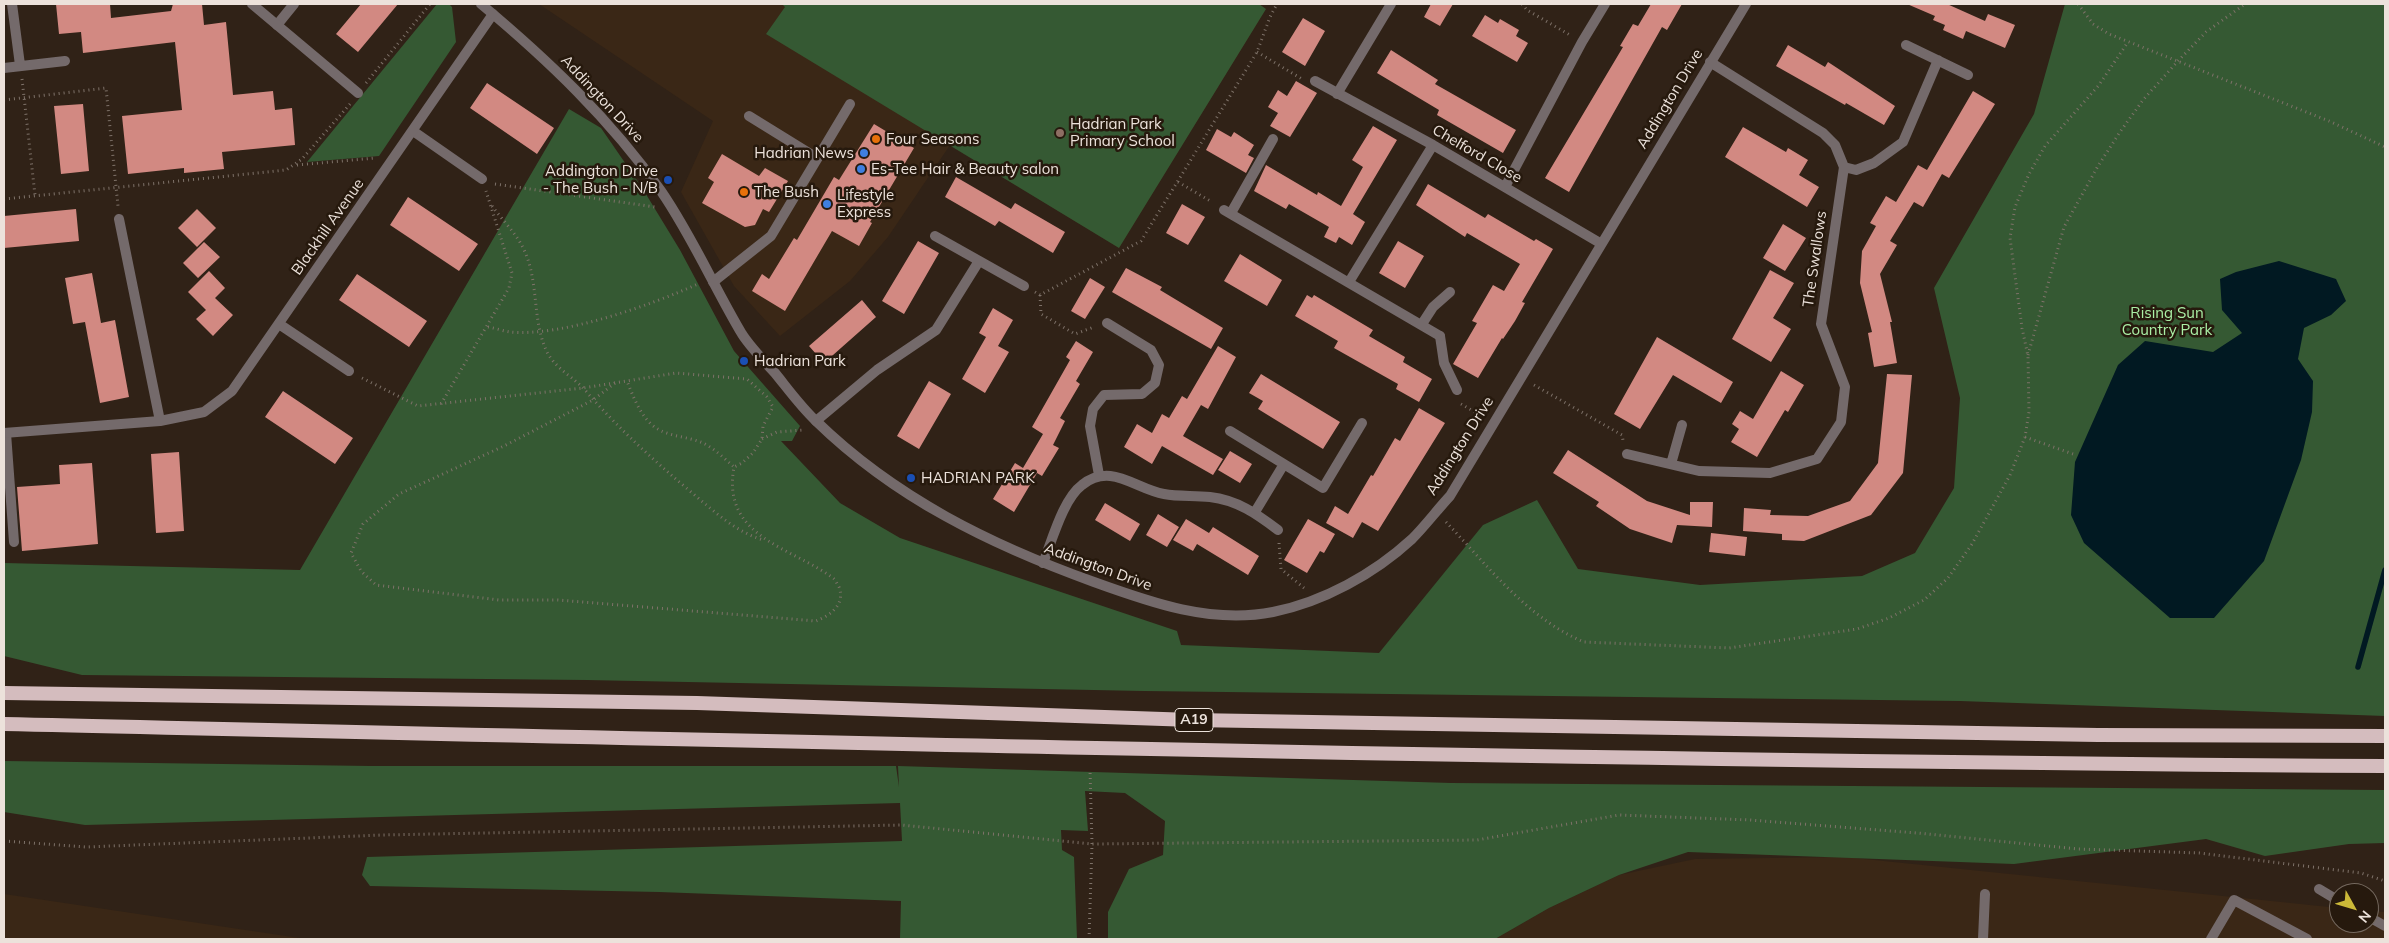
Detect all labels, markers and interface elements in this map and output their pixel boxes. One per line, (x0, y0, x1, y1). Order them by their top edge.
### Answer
street label: Addington Drive (1633, 46, 1707, 152)
street label: Addington Drive (557, 52, 647, 146)
place label: Hadrian Park Primary School (1070, 115, 1175, 150)
street label: Chelford Close (1429, 121, 1525, 187)
marker: Hadrian Park Primary School (1054, 127, 1066, 139)
place label: Four Seasons (886, 130, 979, 148)
marker: Four Seasons (870, 133, 882, 145)
place label: Hadrian News (754, 144, 854, 162)
marker: Hadrian News (858, 147, 870, 159)
place label: Es-Tee Hair & Beauty salon (871, 160, 1059, 178)
place label: Addington Drive - The Bush - N/B (543, 162, 658, 197)
marker: Es-Tee Hair & Beauty salon (855, 163, 867, 175)
marker: Addington Drive - The Bush - N/B (662, 174, 674, 186)
street label: Blackhill Avenue (288, 175, 368, 279)
place label: The Bush (754, 183, 819, 201)
marker: The Bush (738, 186, 750, 198)
place label: Lifestyle Express (837, 186, 894, 221)
marker: Lifestyle Express (821, 198, 833, 210)
street label: The Swallows (1799, 210, 1831, 308)
park label: Rising Sun Country Park (2122, 304, 2212, 339)
place label: Hadrian Park (754, 352, 846, 370)
marker: Hadrian Park (738, 355, 750, 367)
street label: Addington Drive (1422, 393, 1498, 499)
place label: HADRIAN PARK (921, 469, 1035, 487)
marker: HADRIAN PARK (905, 472, 917, 484)
street label: Addington Drive (1042, 539, 1154, 595)
road number: A19 (1175, 708, 1213, 732)
north arrow (2329, 883, 2379, 933)
text: N (2355, 907, 2375, 927)

